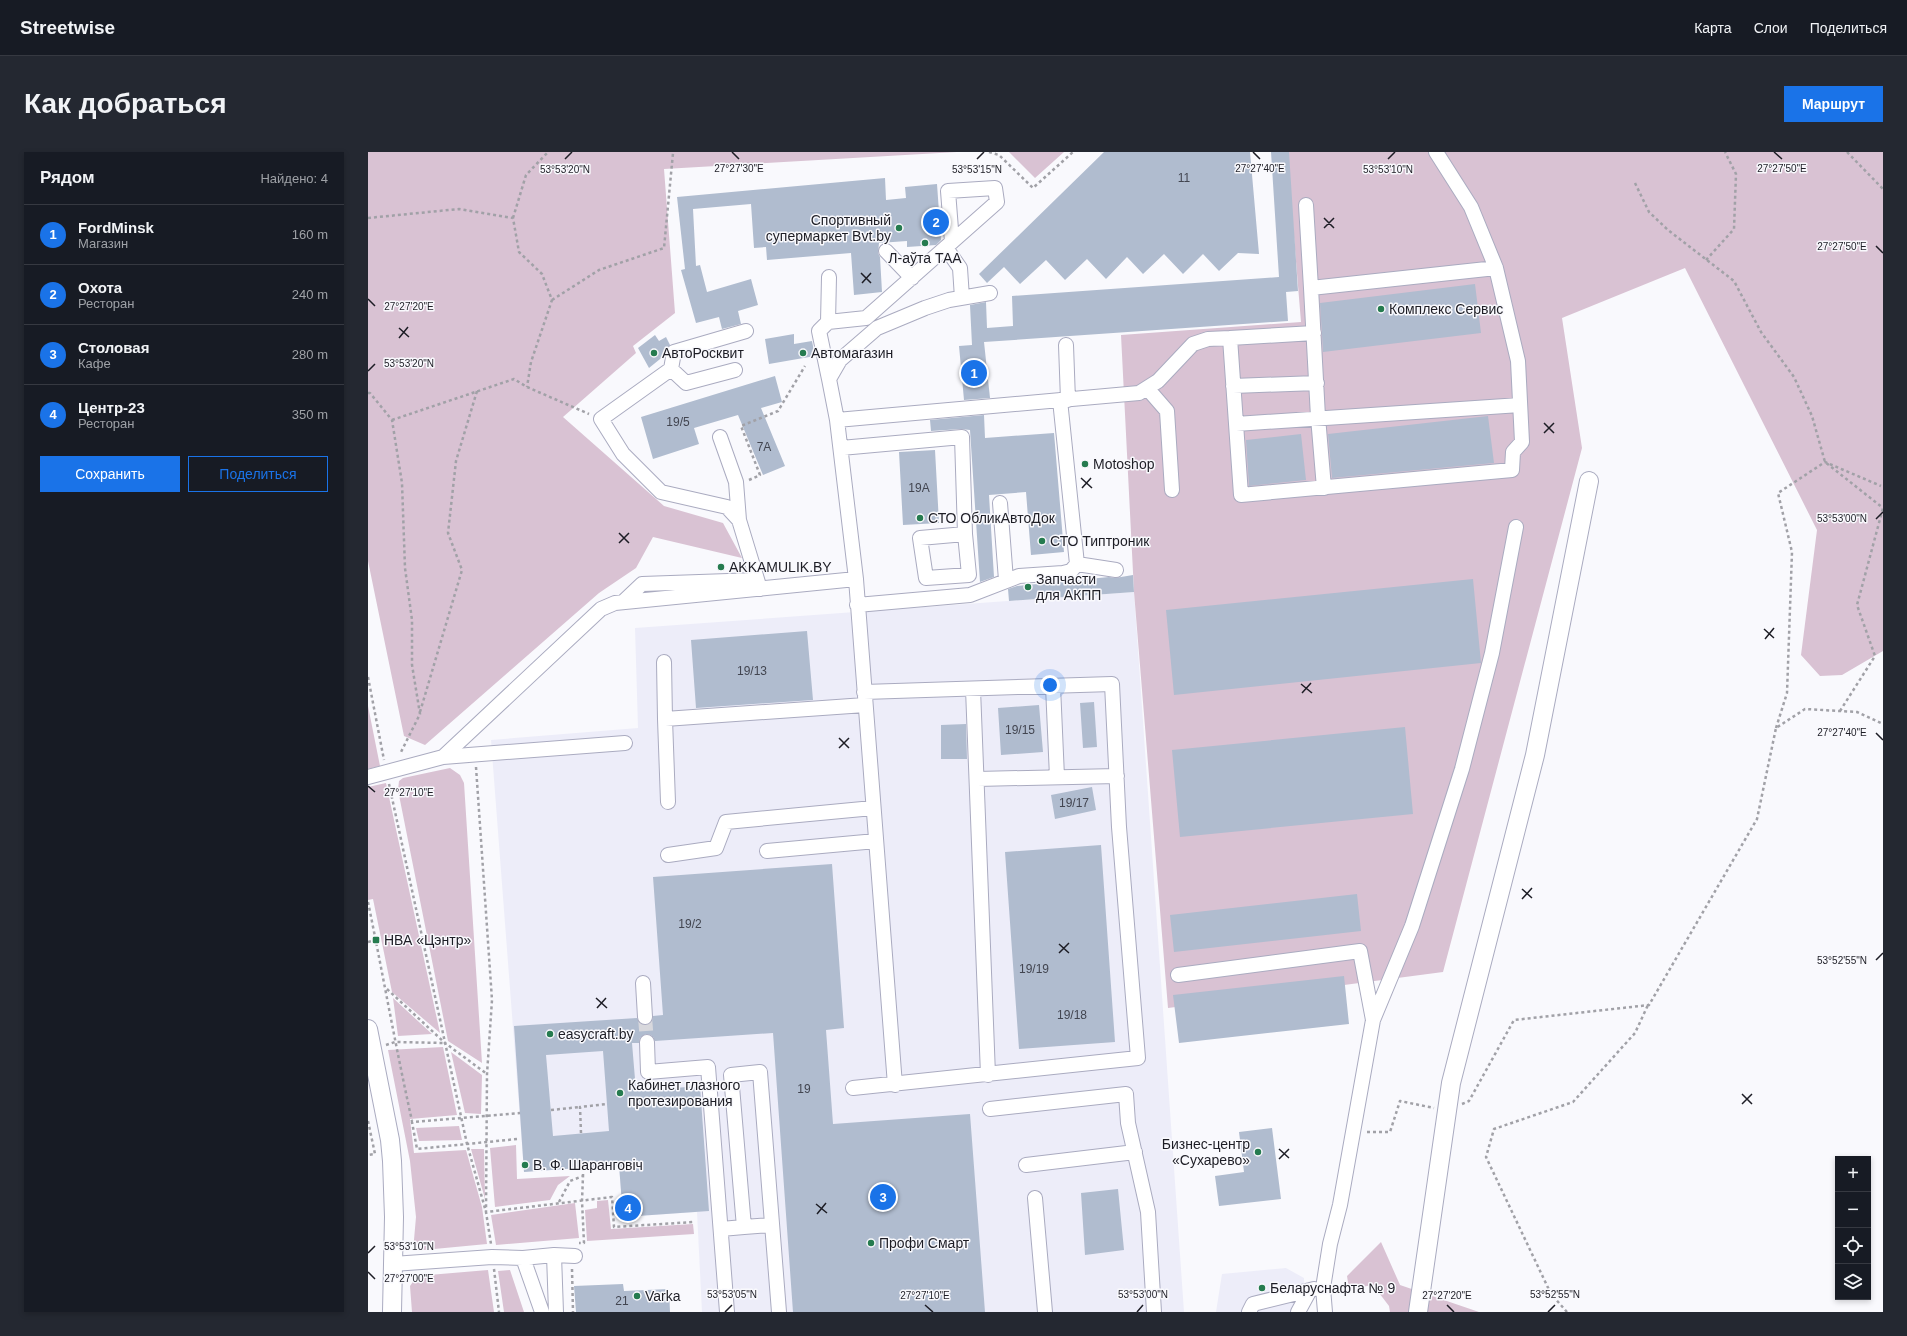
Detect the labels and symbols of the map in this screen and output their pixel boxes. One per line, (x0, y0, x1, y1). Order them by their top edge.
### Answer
text: 27°27'30"E (714, 163, 764, 174)
text: 27°27'40"E (1235, 163, 1285, 174)
text: 27°27'50"E (1757, 163, 1807, 174)
text: 53°53'20"N (540, 164, 590, 175)
text: 53°53'15"N (952, 164, 1002, 175)
text: 53°53'10"N (1363, 164, 1413, 175)
house number: 11 (1178, 171, 1191, 185)
pin: 2 (923, 207, 949, 237)
place label: Спортивный супермаркет Bvt.by (766, 212, 891, 244)
marker: Спортивный супермаркет Bvt.by (894, 223, 904, 233)
marker: Л-аўта ТАА (920, 238, 930, 248)
text: 27°27'50"E (1817, 241, 1867, 252)
place label: Л-аўта ТАА (888, 250, 962, 266)
text: 27°27'20"E (384, 301, 434, 312)
place label: Комплекс Сервис (1389, 301, 1503, 317)
marker: Комплекс Сервис (1376, 304, 1386, 314)
place label: АвтоРосквит (662, 345, 744, 361)
place label: Автомагазин (811, 345, 893, 361)
marker: АвтоРосквит (649, 348, 659, 358)
marker: Автомагазин (798, 348, 808, 358)
text: 53°53'20"N (384, 358, 434, 369)
pin: 1 (961, 358, 987, 388)
house number: 19/5 (666, 415, 690, 429)
house number: 7А (757, 440, 771, 454)
place label: Motoshop (1093, 456, 1155, 472)
marker: Motoshop (1080, 459, 1090, 469)
house number: 19А (908, 481, 930, 495)
place label: СТО ОбликАвтоДок (928, 510, 1056, 526)
marker: СТО ОбликАвтоДок (915, 513, 925, 523)
text: 53°53'00"N (1817, 513, 1867, 524)
place label: СТО Типтроник (1050, 533, 1150, 549)
marker: СТО Типтроник (1037, 536, 1047, 546)
place label: AKKAMULIK.BY (729, 559, 832, 575)
marker: AKKAMULIK.BY (716, 562, 726, 572)
place label: Запчасти для АКПП (1036, 571, 1101, 603)
marker: Запчасти для АКПП (1023, 582, 1033, 592)
house number: 19/13 (737, 664, 767, 678)
your location (1040, 675, 1060, 695)
house number: 19/15 (1005, 723, 1035, 737)
text: 27°27'40"E (1817, 727, 1867, 738)
text: 27°27'10"E (384, 787, 434, 798)
house number: 19/17 (1059, 796, 1089, 810)
house number: 19/2 (678, 917, 702, 931)
place label: НВА «Цэнтр» (384, 932, 471, 948)
marker: НВА «Цэнтр» (371, 935, 381, 945)
text: 53°52'55"N (1817, 955, 1867, 966)
house number: 19/19 (1019, 962, 1049, 976)
house number: 19/18 (1057, 1008, 1087, 1022)
place label: easycraft.by (558, 1026, 633, 1042)
marker: easycraft.by (545, 1029, 555, 1039)
place label: Кабинет глазного протезирования (628, 1077, 740, 1109)
house number: 19 (797, 1082, 811, 1096)
marker: Кабинет глазного протезирования (615, 1088, 625, 1098)
place label: Бизнес-центр «Сухарево» (1162, 1136, 1250, 1168)
marker: Бизнес-центр «Сухарево» (1253, 1147, 1263, 1157)
place label: В. Ф. Шаранговіч (533, 1157, 643, 1173)
marker: В. Ф. Шаранговіч (520, 1160, 530, 1170)
pin: 3 (870, 1182, 896, 1212)
pin: 4 (615, 1193, 641, 1223)
place label: Профи Смарт (879, 1235, 970, 1251)
marker: Профи Смарт (866, 1238, 876, 1248)
text: 53°53'10"N (384, 1241, 434, 1252)
text: 27°27'00"E (384, 1273, 434, 1284)
place label: Беларуснафта № 9 (1270, 1280, 1396, 1296)
marker: Беларуснафта № 9 (1257, 1283, 1267, 1293)
place label: Varka (645, 1288, 681, 1304)
text: 53°53'05"N (707, 1289, 757, 1300)
text: 53°53'00"N (1118, 1289, 1168, 1300)
text: 53°52'55"N (1530, 1289, 1580, 1300)
text: 27°27'10"E (900, 1290, 950, 1301)
text: 27°27'20"E (1422, 1290, 1472, 1301)
marker: Varka (632, 1291, 642, 1301)
house number: 21 (615, 1294, 629, 1308)

